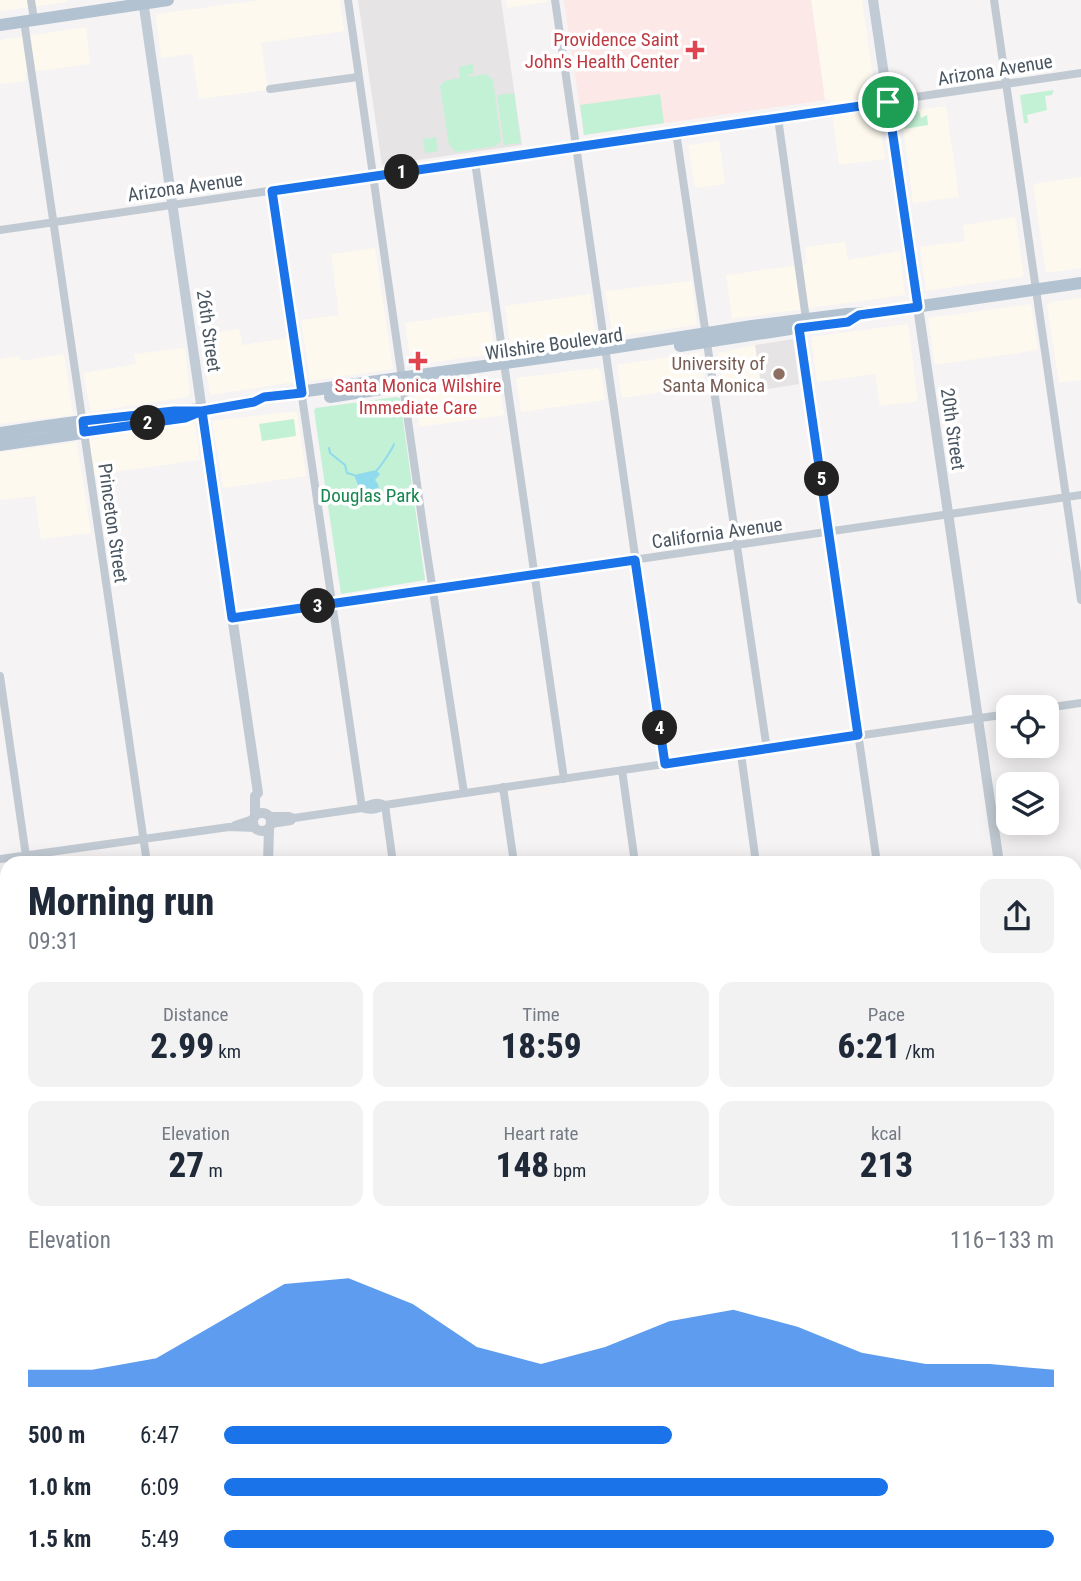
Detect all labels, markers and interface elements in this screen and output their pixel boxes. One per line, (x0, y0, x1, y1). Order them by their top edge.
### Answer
place label: Providence Saint John's Health Center (525, 28, 679, 73)
marker: Providence Saint John's Health Center (685, 40, 705, 60)
street label: Arizona Avenue (936, 50, 1054, 90)
pin (858, 72, 918, 132)
icon: arrive (869, 83, 907, 121)
pin: 1 (384, 154, 420, 190)
text: 1 (397, 160, 406, 183)
street label: Arizona Avenue (126, 168, 244, 206)
street label: 26th Street (192, 289, 226, 373)
street label: Wilshire Boulevard (484, 323, 624, 365)
marker: Santa Monica Wilshire Immediate Care (408, 351, 428, 371)
place label: University of Santa Monica (662, 352, 765, 397)
marker: University of Santa Monica (771, 366, 787, 382)
place label: Santa Monica Wilshire Immediate Care (335, 374, 502, 419)
street label: 20th Street (936, 387, 970, 471)
pin: 2 (130, 406, 166, 440)
text: 2 (143, 411, 152, 434)
street label: Princeton Street (93, 462, 133, 584)
pin: 5 (804, 462, 840, 496)
text: 5 (817, 467, 826, 490)
park label: Douglas Park (320, 484, 420, 507)
street label: California Avenue (650, 512, 784, 554)
pin: 3 (300, 588, 336, 624)
text: 3 (313, 594, 322, 617)
map controls (996, 695, 1059, 835)
button: locate (996, 695, 1059, 758)
pin: 4 (642, 710, 678, 746)
text: 4 (655, 716, 664, 739)
button: layers (996, 772, 1059, 835)
button: share (980, 879, 1054, 953)
text: Morning run (28, 880, 214, 924)
text: 09:31 (28, 928, 79, 955)
text: Distance (163, 1003, 228, 1026)
text: Time (522, 1003, 560, 1026)
text: Pace (868, 1003, 905, 1026)
text: 2.99 (150, 1026, 214, 1067)
text: 18:59 (500, 1026, 582, 1067)
text: 6:21 (838, 1026, 901, 1067)
text: km (214, 1040, 241, 1063)
text: /km (901, 1040, 935, 1063)
text: Elevation (161, 1122, 230, 1145)
text: Heart rate (503, 1122, 579, 1145)
text: kcal (871, 1122, 902, 1145)
text: 27 (169, 1145, 204, 1186)
text: 148 (496, 1145, 549, 1186)
text: 213 (860, 1145, 913, 1186)
text: m (204, 1159, 223, 1182)
text: bpm (549, 1159, 586, 1182)
text: Elevation (28, 1227, 111, 1254)
text: 116–133 m (950, 1227, 1054, 1254)
text: 500 m (28, 1422, 85, 1449)
text: 6:47 (140, 1422, 179, 1449)
text: 1.0 km (28, 1474, 91, 1501)
text: 6:09 (140, 1474, 179, 1501)
text: 1.5 km (28, 1526, 91, 1553)
text: 5:49 (140, 1526, 179, 1553)

